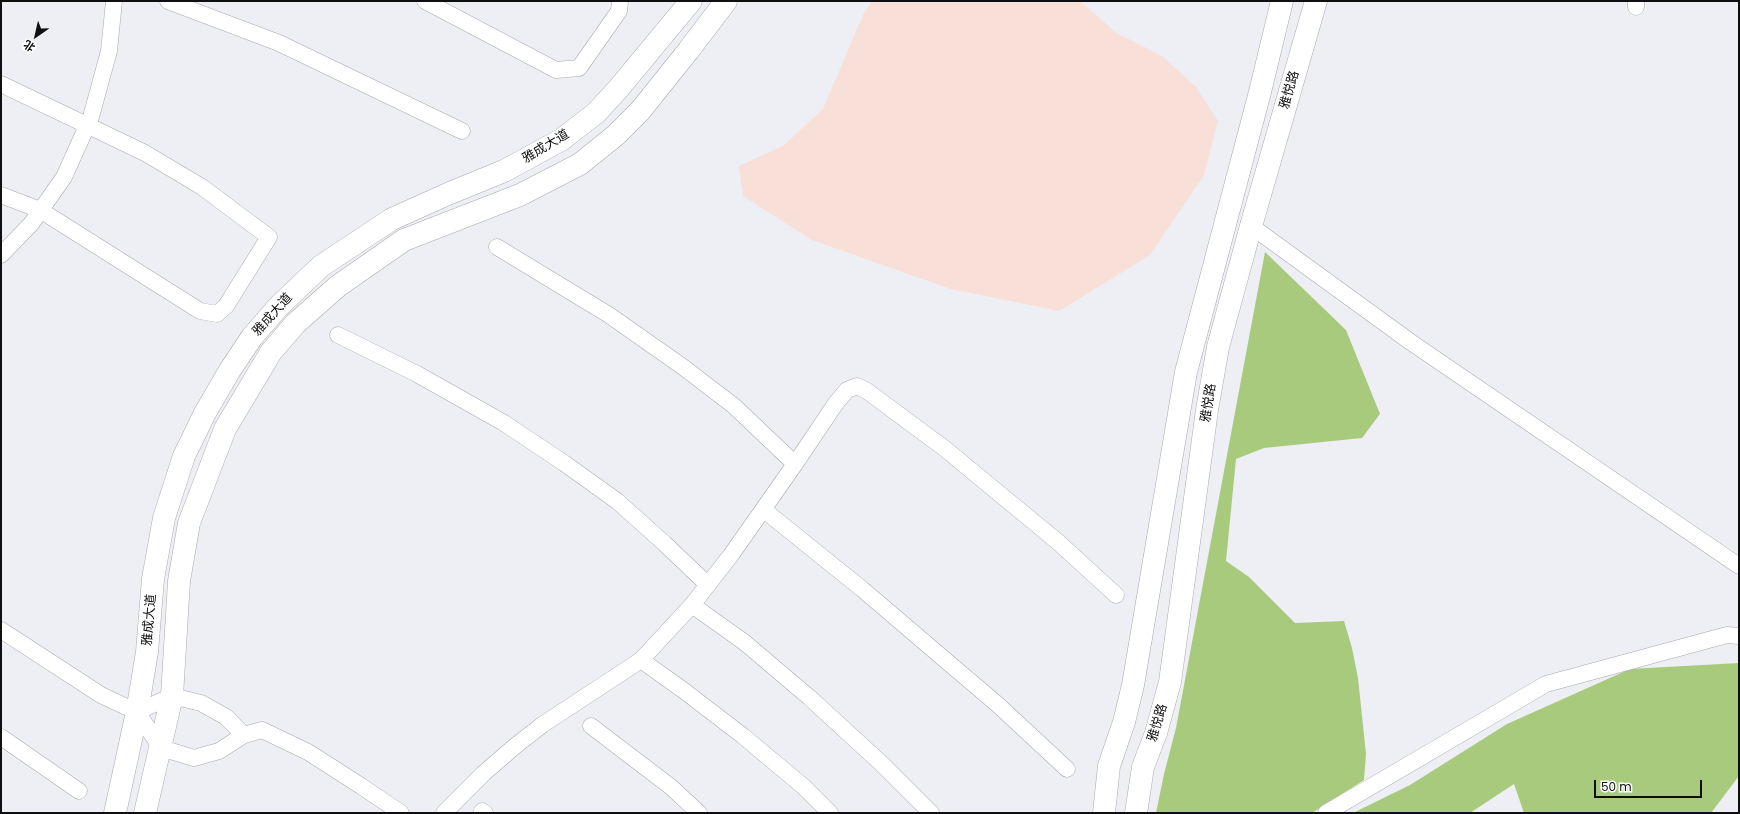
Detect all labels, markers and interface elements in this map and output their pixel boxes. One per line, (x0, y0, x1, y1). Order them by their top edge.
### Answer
north arrow (16, 16, 56, 56)
text: 北 (20, 36, 38, 56)
street label: 雅悦路 (1277, 69, 1303, 111)
street label: 雅成大道 (520, 127, 572, 167)
street label: 雅成大道 (250, 290, 296, 340)
street label: 雅悦路 (1198, 383, 1220, 423)
street label: 雅成大道 (140, 593, 160, 647)
street label: 雅悦路 (1145, 702, 1171, 744)
scale bar (1596, 772, 1704, 798)
text: 50 m (1601, 778, 1632, 795)

